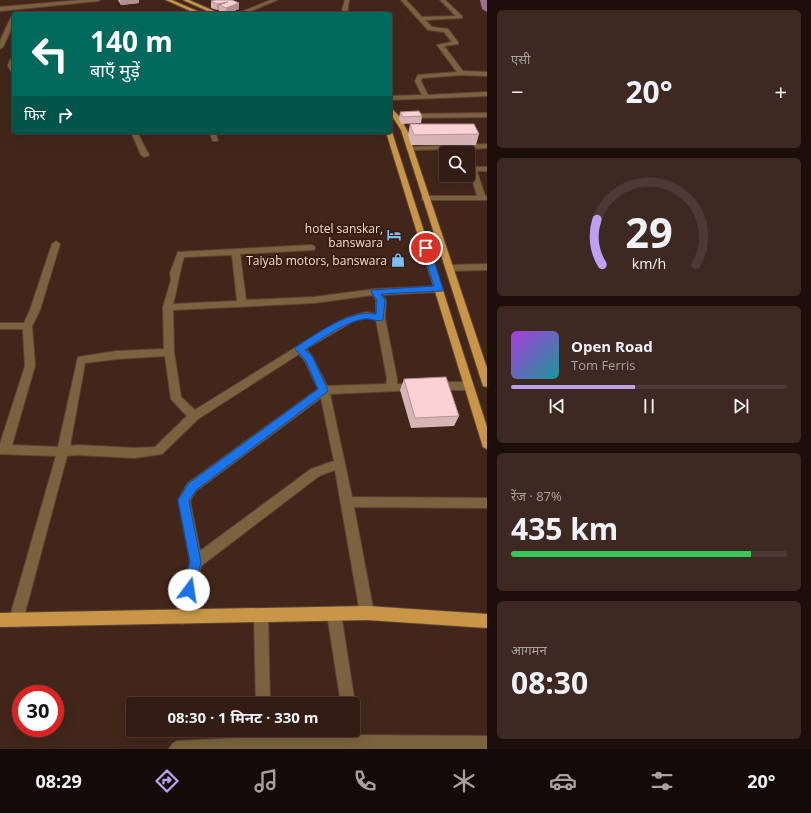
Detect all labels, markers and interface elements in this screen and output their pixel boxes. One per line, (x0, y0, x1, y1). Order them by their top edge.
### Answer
text: 140 m (90, 22, 173, 60)
icon: left (24, 28, 76, 80)
text: एसी (511, 50, 530, 68)
text: बाएँ मुड़ें (90, 58, 140, 82)
text: 20° (625, 71, 673, 112)
text: − (511, 76, 524, 106)
text: + (774, 76, 787, 106)
text: फिर (24, 104, 46, 124)
icon: right (54, 104, 76, 126)
map controls (439, 146, 475, 182)
button: search (439, 146, 475, 182)
text: 29 (625, 203, 673, 259)
place label: hotel sanskar, banswara (305, 220, 383, 251)
hotel icon: hotel sanskar, banswara (386, 227, 402, 243)
pin (409, 231, 443, 265)
icon: arrive (415, 237, 437, 259)
place label: Taiyab motors, banswara (246, 252, 387, 269)
shop icon: Taiyab motors, banswara (390, 252, 406, 268)
text: km/h (632, 253, 666, 272)
text: Open Road (571, 336, 653, 356)
text: Tom Ferris (571, 356, 636, 374)
icon: previous (546, 395, 568, 417)
icon: pause (638, 395, 660, 417)
icon: next (730, 395, 752, 417)
text: रेंज · 87% (511, 487, 562, 505)
text: 435 km (511, 508, 618, 549)
position arrow (168, 569, 210, 611)
text: आगमन (511, 641, 547, 659)
text: 08:30 (511, 662, 588, 703)
speed limit sign: 30 (12, 685, 64, 737)
text: 08:30 · 1 मिनट · 330 m (167, 707, 319, 727)
icon: directions (153, 767, 181, 795)
icon: music (252, 767, 280, 795)
icon: phone (351, 767, 379, 795)
icon: climate (450, 767, 478, 795)
icon: car (549, 767, 577, 795)
icon: filters (648, 767, 676, 795)
text: 08:29 (36, 769, 82, 793)
text: 20° (747, 769, 775, 793)

